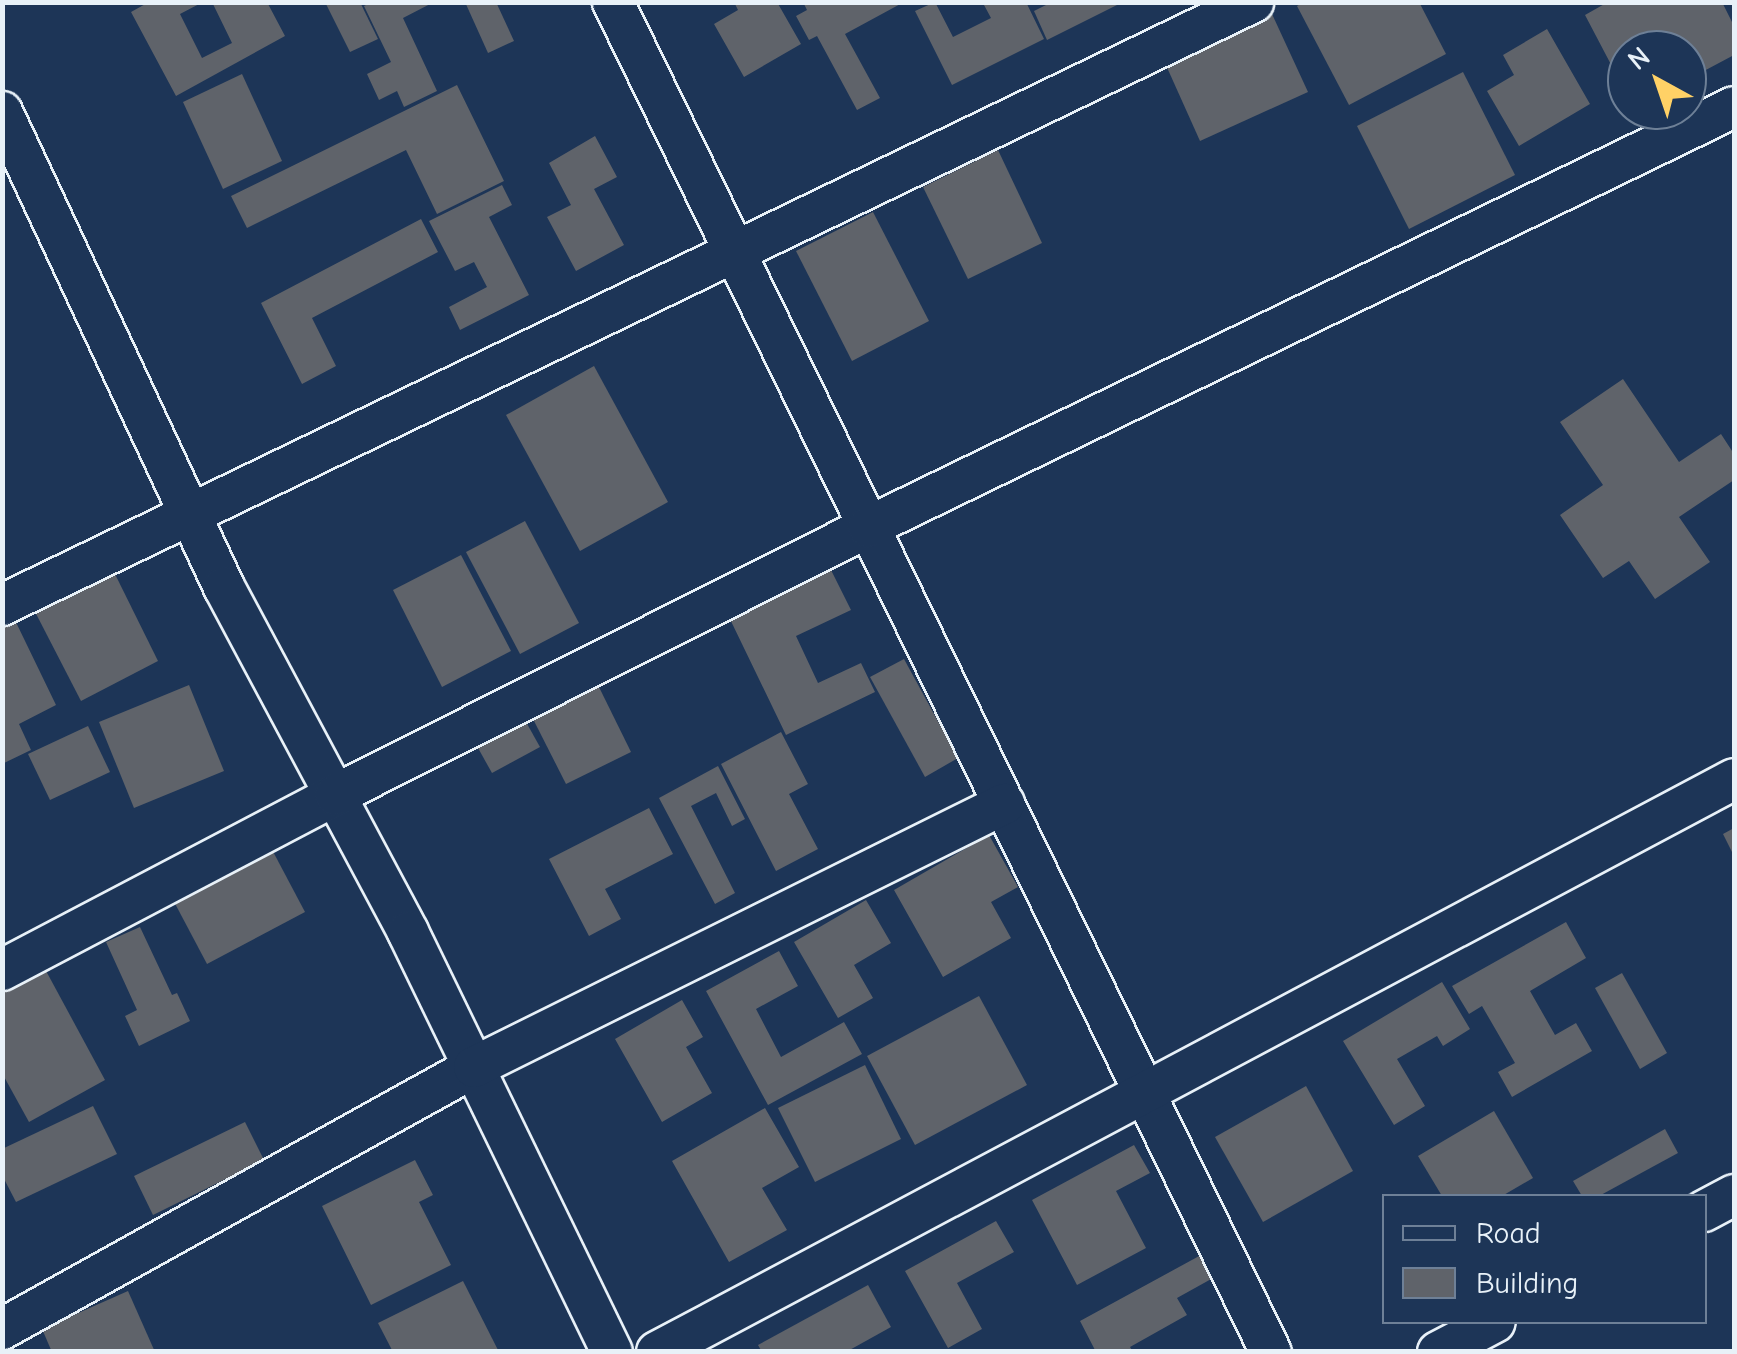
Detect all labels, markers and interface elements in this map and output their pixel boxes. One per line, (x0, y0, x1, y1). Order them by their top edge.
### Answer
north arrow (1607, 30, 1707, 130)
text: N (1622, 40, 1656, 77)
legend (1382, 1194, 1707, 1324)
text: Road (1476, 1216, 1541, 1251)
text: Building (1476, 1266, 1579, 1301)

